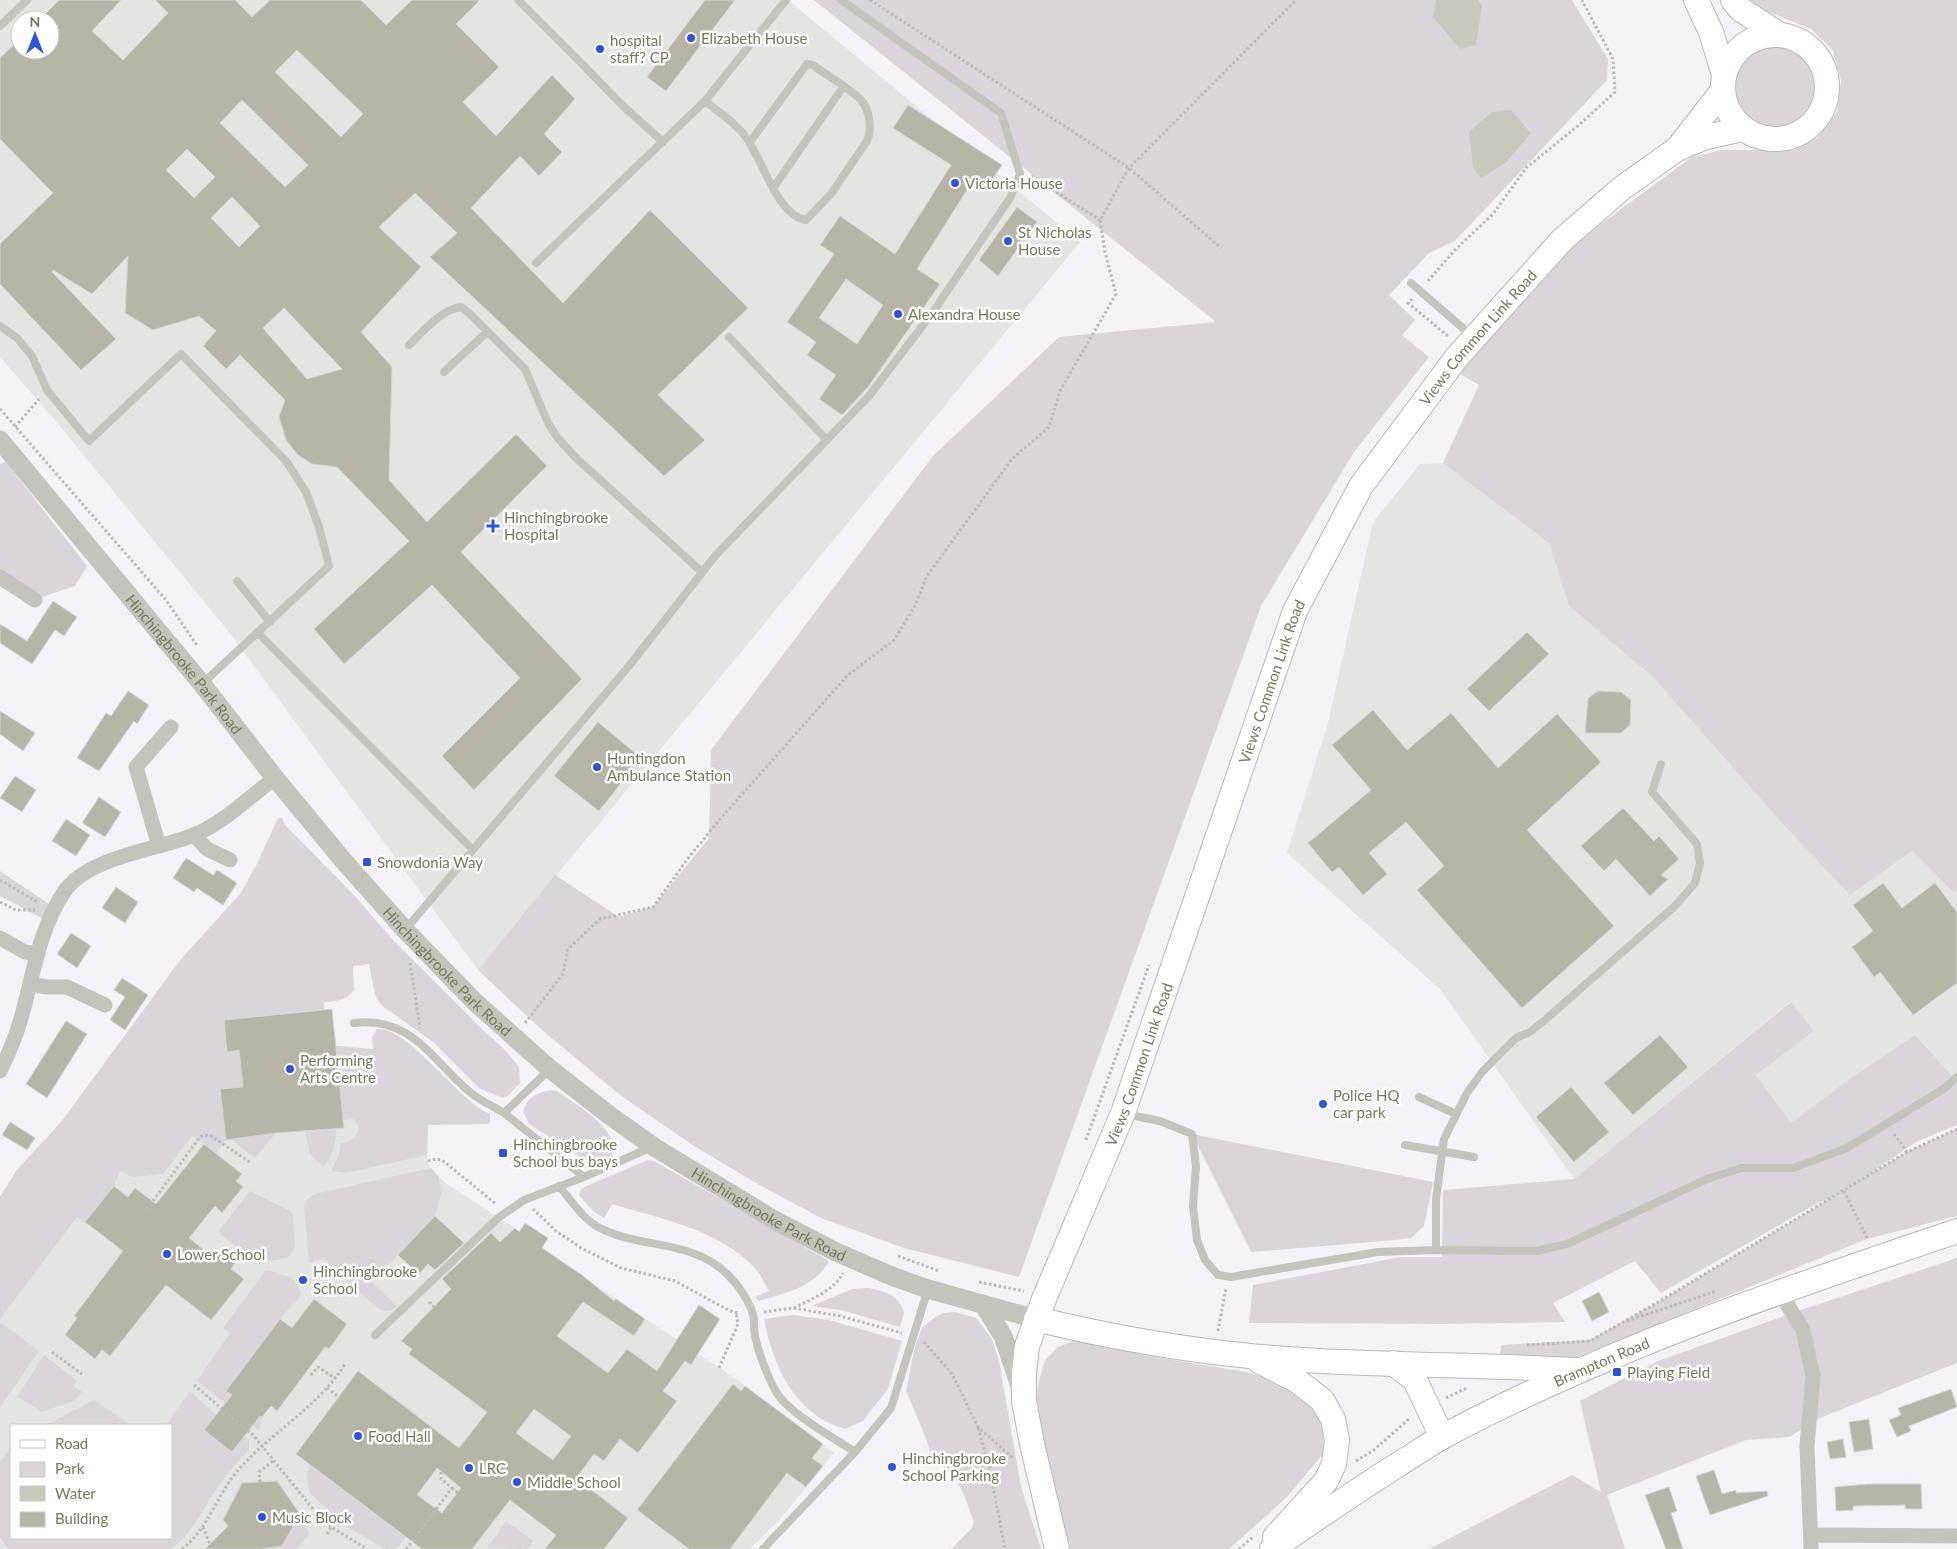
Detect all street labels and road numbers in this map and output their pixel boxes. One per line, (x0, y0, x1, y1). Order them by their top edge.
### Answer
street label: Views Common Link Road (1415, 266, 1540, 409)
street label: Hinchingbrooke Park Road (122, 590, 246, 737)
street label: Views Common Link Road (1234, 597, 1308, 766)
street label: Hinchingbrooke Park Road (380, 903, 515, 1039)
street label: Views Common Link Road (1101, 980, 1176, 1149)
street label: Hinchingbrooke Park Road (688, 1163, 849, 1264)
street label: Brampton Road (1551, 1333, 1652, 1390)

